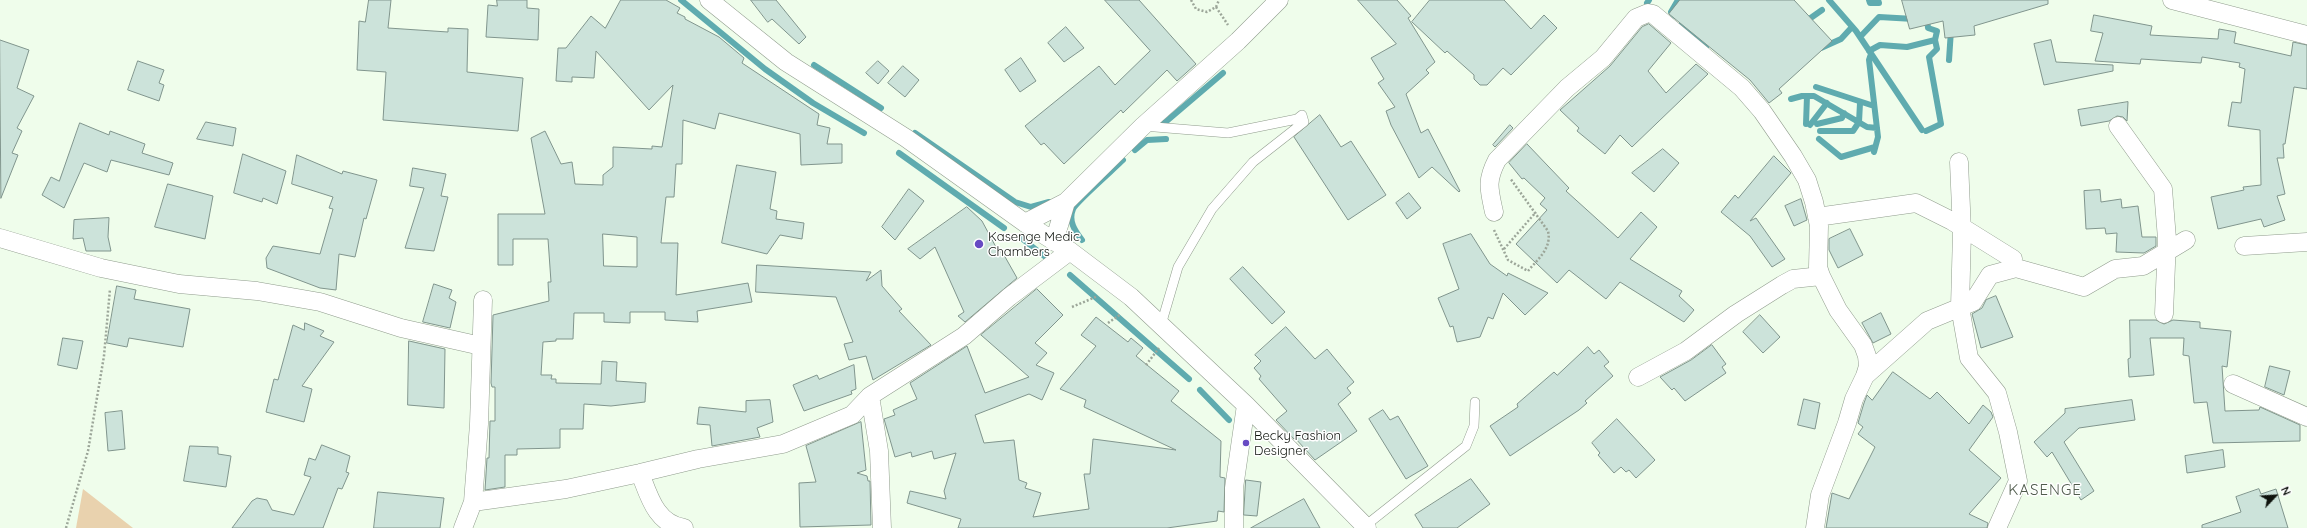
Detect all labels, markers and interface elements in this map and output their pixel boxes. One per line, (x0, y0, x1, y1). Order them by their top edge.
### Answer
place label: Kasenge Medic Chambers (988, 229, 1080, 260)
marker: Kasenge Medic Chambers (973, 238, 985, 250)
place label: Becky Fashion Designer (1254, 428, 1341, 459)
marker: Becky Fashion Designer (1241, 438, 1251, 448)
north arrow (2255, 476, 2295, 516)
district label: KASENGE (2008, 481, 2082, 499)
text: N (2278, 484, 2294, 498)

